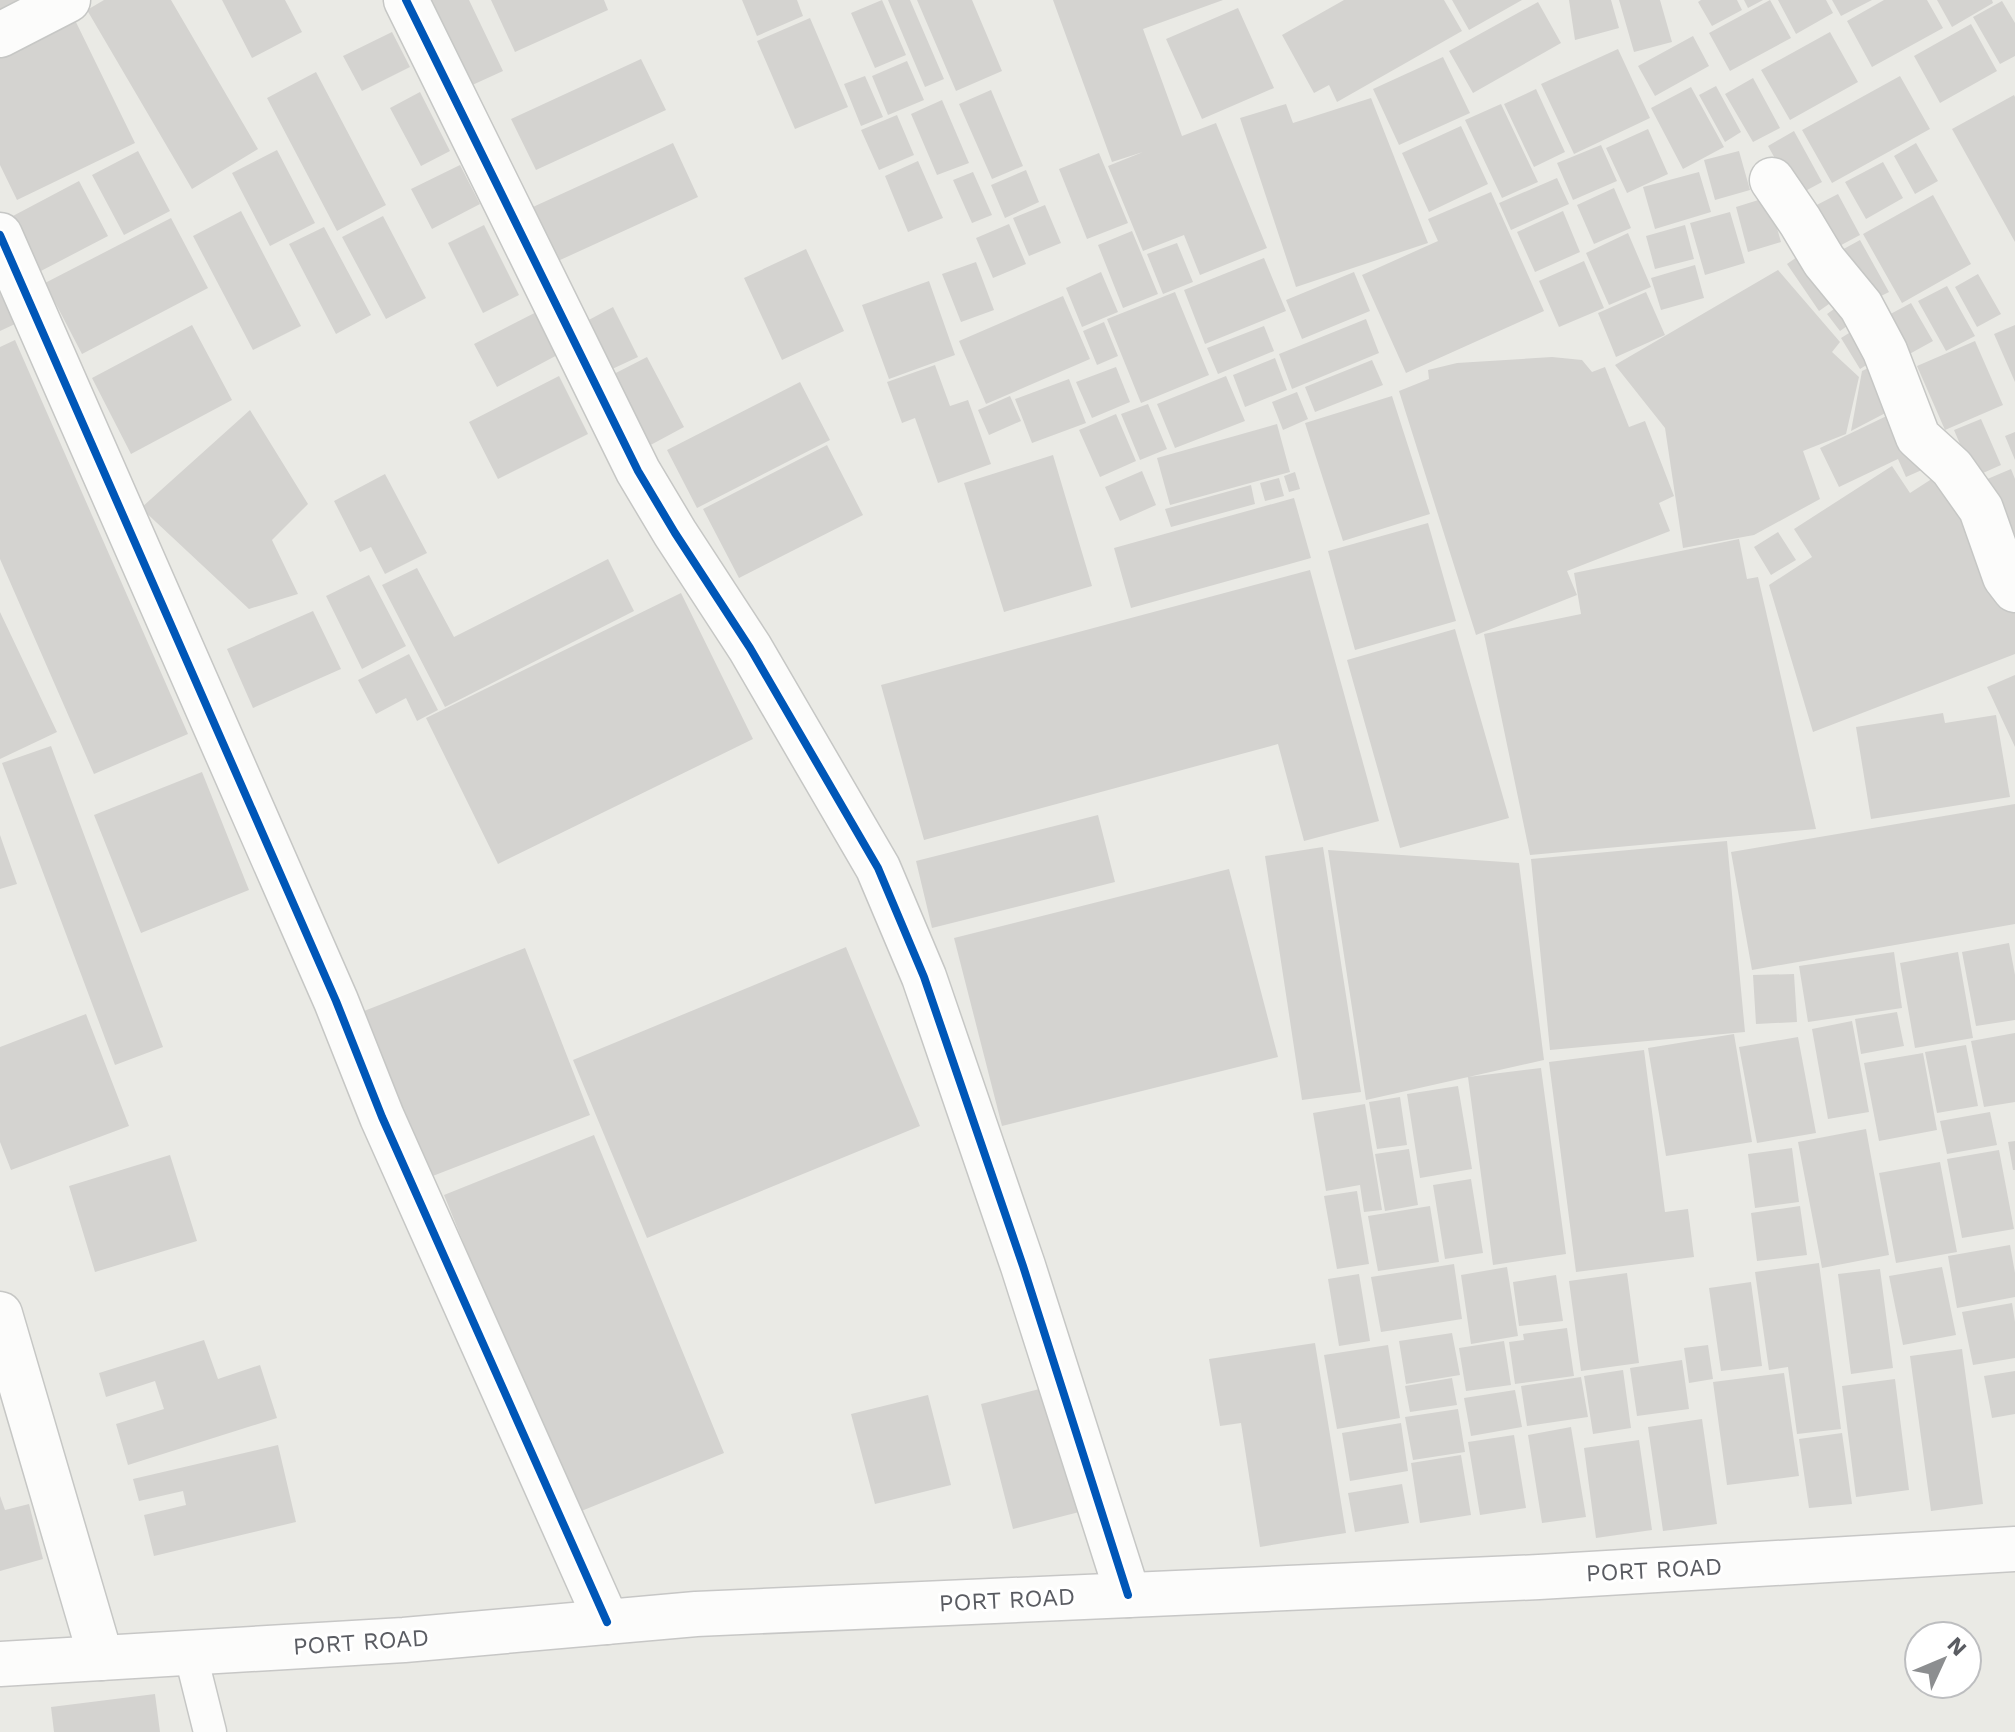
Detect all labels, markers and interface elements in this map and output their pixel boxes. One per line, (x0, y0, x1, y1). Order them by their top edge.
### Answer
street label: PORT ROAD (1585, 1552, 1723, 1588)
street label: PORT ROAD (938, 1582, 1076, 1618)
north arrow (1903, 1620, 1983, 1700)
street label: PORT ROAD (292, 1623, 430, 1661)
text: N (1942, 1632, 1972, 1661)

